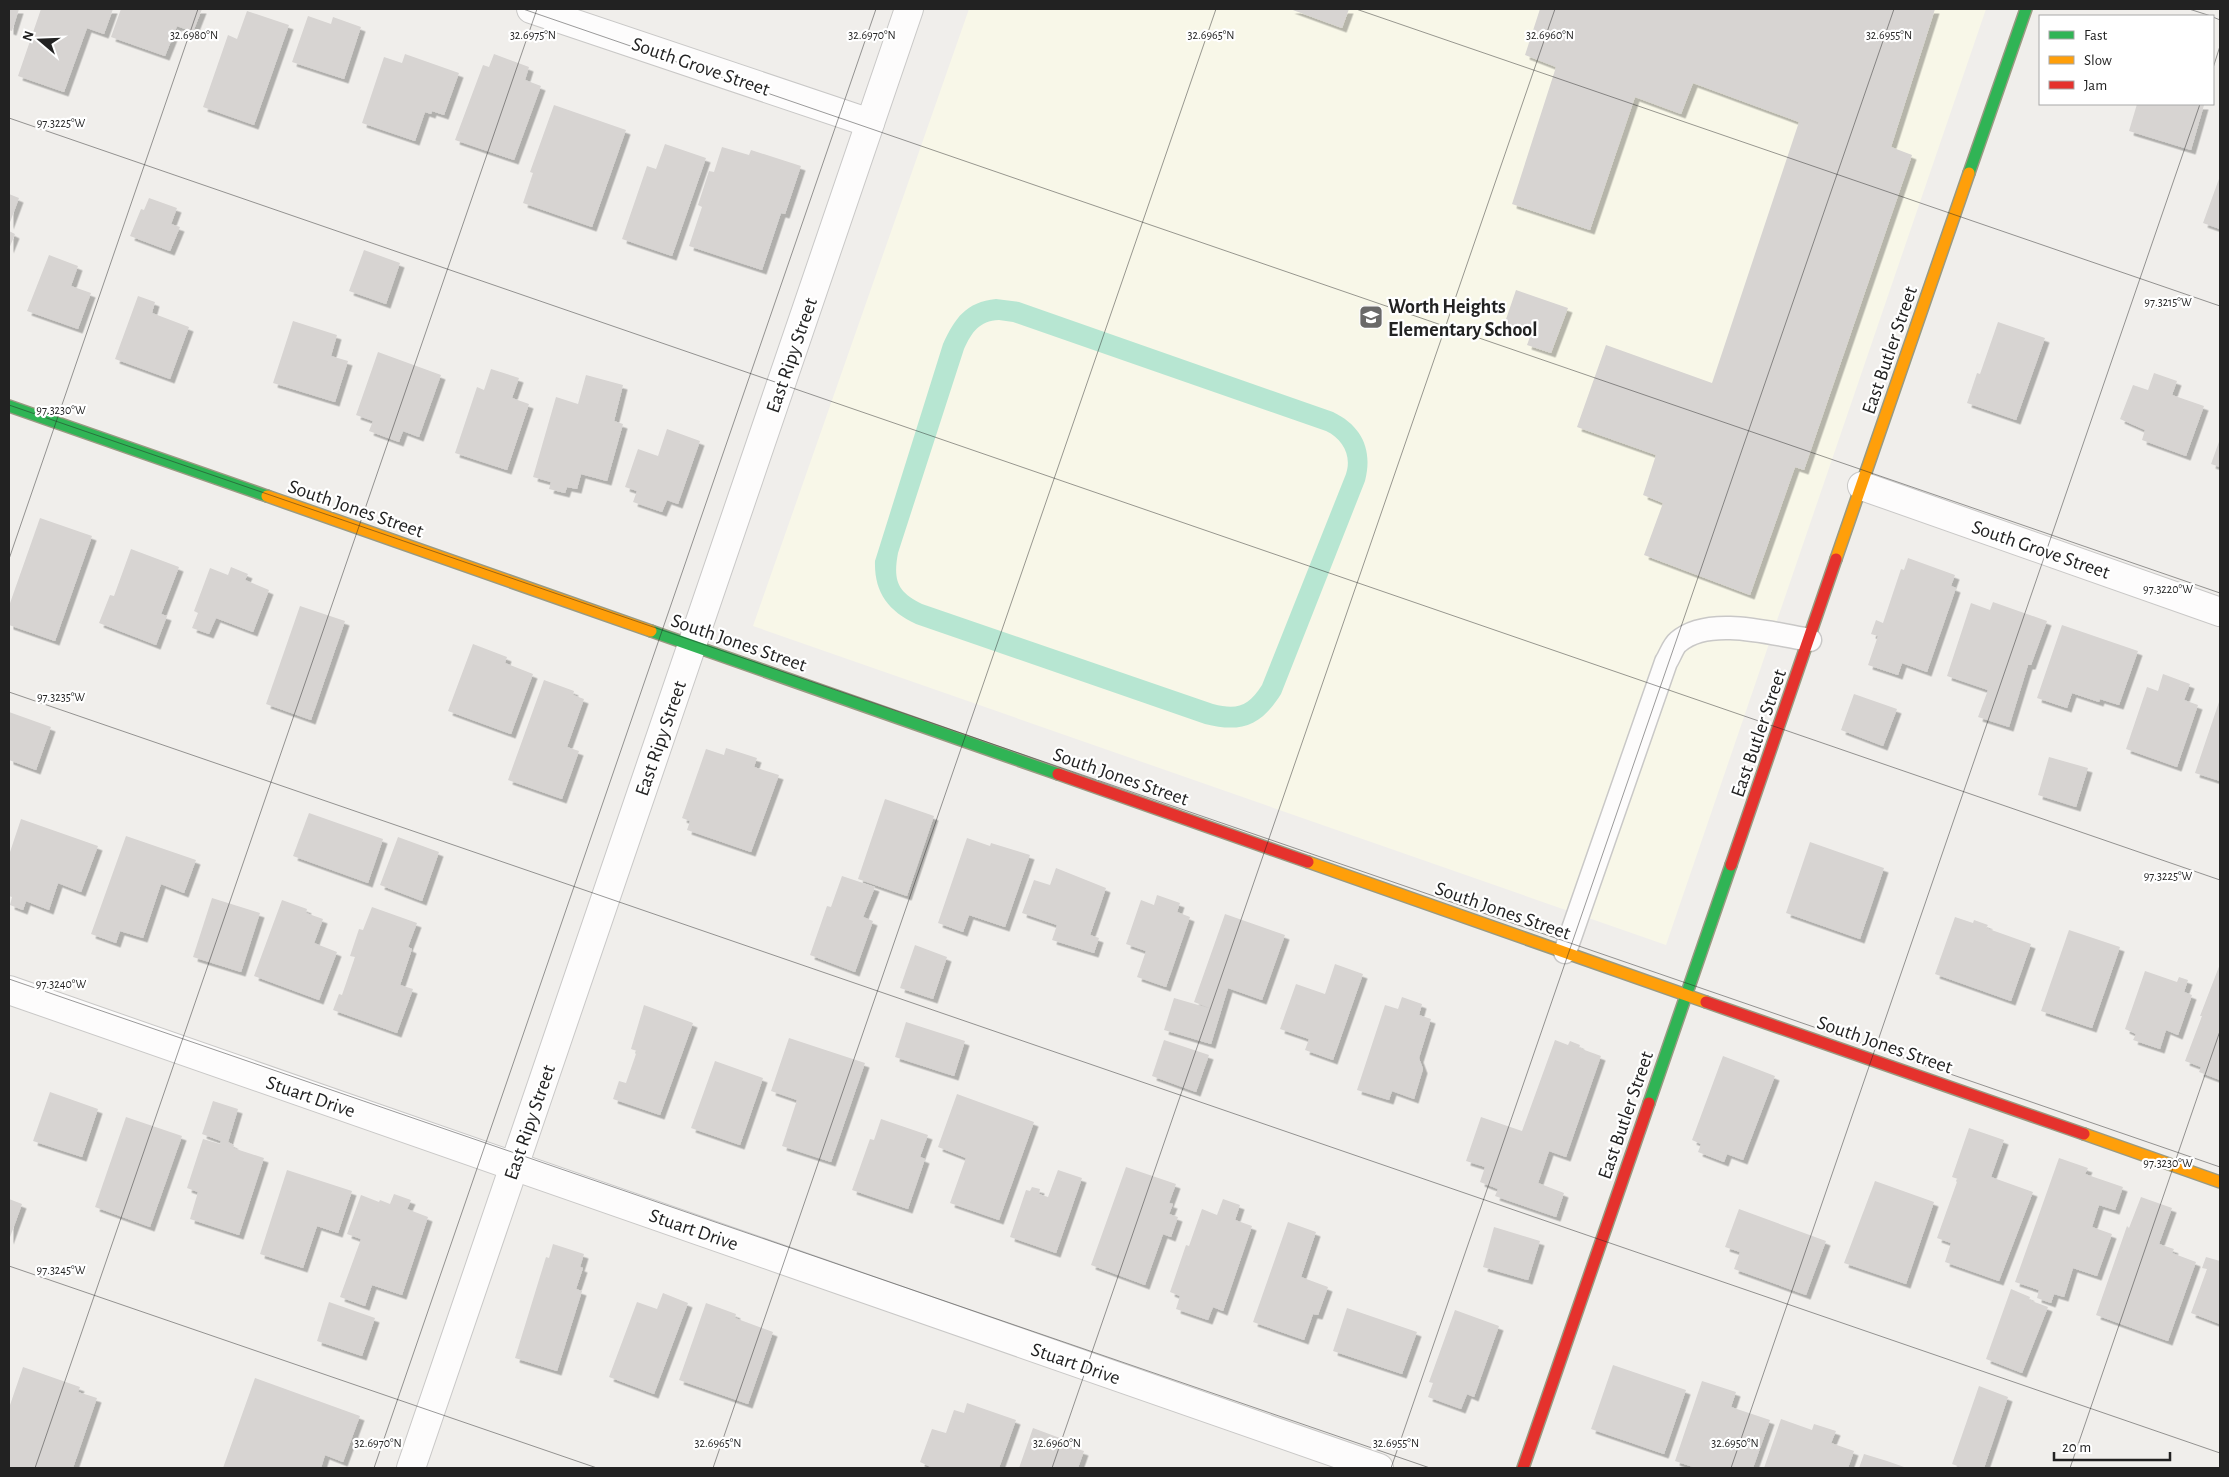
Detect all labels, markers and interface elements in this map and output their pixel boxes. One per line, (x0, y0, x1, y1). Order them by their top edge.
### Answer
north arrow (15, 15, 65, 65)
legend (2039, 15, 2214, 105)
text: Fast (2084, 28, 2108, 43)
text: N (20, 29, 37, 43)
text: 32.6980°N (170, 29, 218, 41)
text: 32.6975°N (510, 29, 556, 41)
text: 32.6970°N (848, 29, 896, 41)
text: 32.6965°N (1188, 29, 1234, 41)
text: 32.6960°N (1526, 29, 1574, 41)
text: 32.6955°N (1866, 29, 1912, 41)
street label: South Grove Street (629, 34, 773, 100)
text: Slow (2084, 53, 2112, 68)
text: Jam (2084, 78, 2107, 93)
text: 97.3225°W (37, 117, 86, 129)
street label: East Butler Street (1859, 283, 1921, 417)
street label: East Ripy Street (763, 295, 821, 415)
text: 97.3215°W (2144, 296, 2192, 308)
place label: Worth Heights Elementary School (1388, 297, 1537, 340)
school or university icon: Worth Heights Elementary School (1358, 304, 1384, 330)
text: 97.3230°W (36, 404, 86, 416)
street label: South Jones Street (285, 476, 427, 542)
street label: South Grove Street (1969, 517, 2113, 583)
text: 97.3220°W (2143, 583, 2193, 595)
street label: South Jones Street (668, 610, 810, 676)
street label: East Butler Street (1728, 666, 1790, 800)
street label: East Ripy Street (632, 678, 690, 798)
text: 97.3235°W (37, 691, 85, 703)
street label: South Jones Street (1050, 744, 1192, 810)
text: 97.3225°W (2144, 870, 2193, 882)
street label: South Jones Street (1432, 878, 1574, 944)
text: 97.3240°W (36, 978, 86, 990)
street label: South Jones Street (1814, 1012, 1956, 1078)
street label: East Butler Street (1595, 1048, 1657, 1182)
street label: East Ripy Street (501, 1062, 559, 1182)
street label: Stuart Drive (264, 1072, 358, 1122)
text: 97.3230°W (2143, 1157, 2193, 1169)
street label: Stuart Drive (647, 1205, 741, 1255)
text: 97.3245°W (37, 1264, 86, 1276)
street label: Stuart Drive (1029, 1339, 1123, 1389)
scale bar (2054, 1430, 2170, 1462)
text: 32.6970°N (354, 1437, 402, 1449)
text: 32.6965°N (695, 1437, 741, 1449)
text: 32.6960°N (1033, 1437, 1081, 1449)
text: 32.6955°N (1373, 1437, 1419, 1449)
text: 32.6950°N (1711, 1437, 1759, 1449)
text: 20 m (2062, 1440, 2091, 1455)

